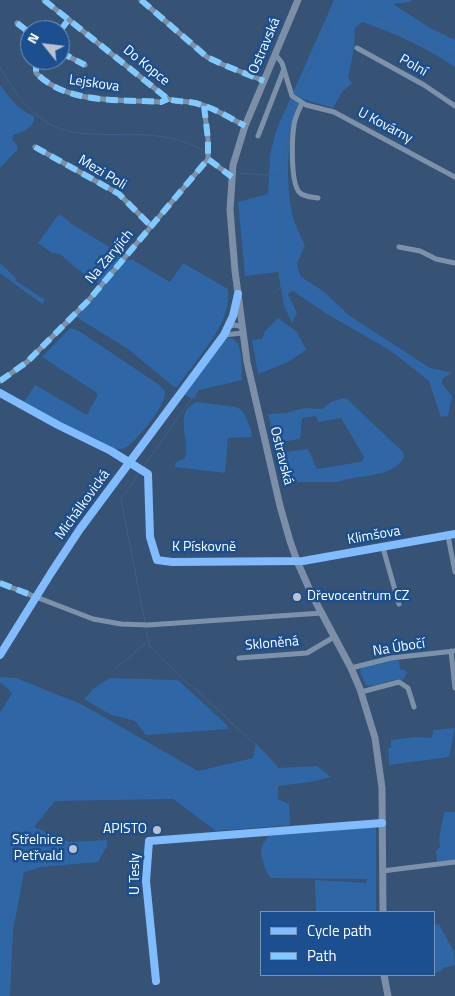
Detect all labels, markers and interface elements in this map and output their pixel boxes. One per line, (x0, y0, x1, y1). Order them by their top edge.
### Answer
street label: Ostravská (246, 15, 284, 77)
north arrow (20, 20, 70, 70)
text: N (21, 29, 44, 47)
street label: Do Kopce (119, 42, 173, 90)
street label: Polní (396, 51, 430, 81)
street label: Lejskova (68, 72, 120, 96)
street label: U Kovárny (355, 105, 415, 147)
street label: Mezi Poli (75, 152, 129, 194)
street label: Na Zaryjích (83, 227, 137, 287)
street label: Ostravská (266, 425, 296, 487)
street label: Michálkovická (52, 467, 114, 543)
street label: Klimšova (346, 523, 402, 549)
street label: K Pískovně (172, 540, 236, 556)
place label: Dřevocentrum CZ (307, 589, 409, 605)
marker: Dřevocentrum CZ (291, 591, 303, 603)
street label: Skloněná (244, 633, 300, 655)
street label: Na Úbočí (372, 636, 426, 660)
place label: APISTO (103, 822, 147, 838)
marker: APISTO (151, 824, 163, 836)
place label: Střelnice Petřvald (12, 833, 63, 866)
marker: Střelnice Petřvald (67, 843, 79, 855)
street label: U Tesly (128, 853, 144, 895)
legend (260, 911, 435, 976)
text: Cycle path (307, 919, 372, 942)
text: Path (307, 944, 337, 967)

